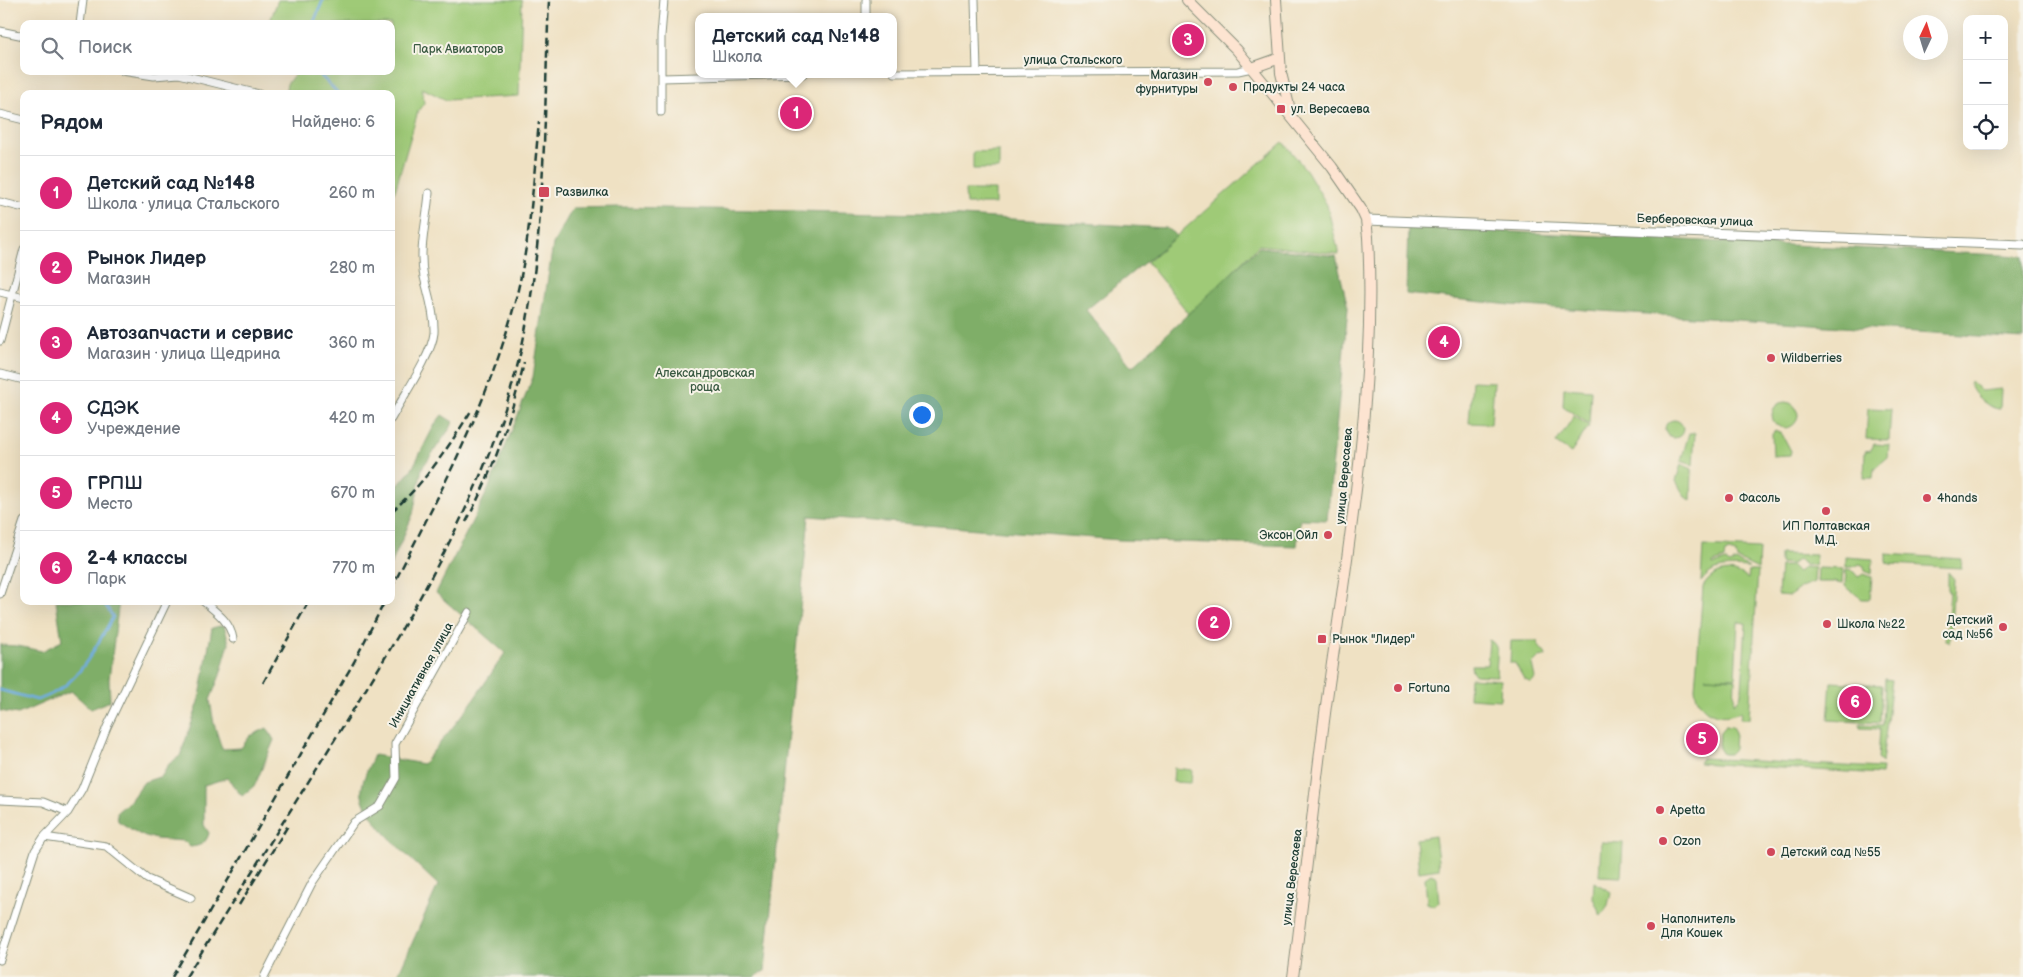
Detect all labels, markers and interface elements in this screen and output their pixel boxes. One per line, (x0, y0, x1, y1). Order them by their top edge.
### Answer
popup (695, 13, 897, 78)
north arrow (1903, 15, 1948, 60)
map controls (1963, 15, 2008, 150)
button: + (1963, 15, 2008, 60)
search box (20, 20, 395, 75)
pin: 3 (1172, 21, 1204, 59)
text: Детский сад №148 (712, 25, 880, 48)
icon: search (38, 34, 66, 62)
text: Поиск (78, 36, 132, 59)
park label: Парк Авиаторов (413, 42, 504, 57)
text: Школа (712, 48, 762, 67)
street label: улица Стальского (1024, 53, 1122, 68)
button: − (1963, 60, 2008, 105)
place label: Магазин фурнитуры (1136, 68, 1198, 97)
marker: Магазин фурнитуры (1202, 76, 1214, 88)
place label: Продукты 24 часа (1243, 80, 1345, 95)
marker: Продукты 24 часа (1227, 81, 1239, 93)
pin: 1 (780, 94, 812, 132)
place label: ул. Вересаева (1291, 102, 1370, 117)
marker: ул. Вересаева (1275, 103, 1287, 115)
button: locate (1963, 105, 2008, 150)
text: Рядом (40, 110, 103, 135)
text: Найдено: 6 (291, 113, 375, 132)
text: Детский сад №148 (87, 172, 255, 195)
text: 1 (53, 184, 59, 203)
text: 260 m (329, 184, 375, 203)
marker: Развилка (537, 185, 551, 199)
place label: Развилка (555, 185, 609, 200)
text: Школа · улица Стальского (87, 195, 280, 214)
street label: Берберовская улица (1636, 211, 1754, 230)
text: Рынок Лидер (87, 247, 206, 270)
text: 2 (51, 259, 61, 278)
text: 280 m (329, 259, 375, 278)
text: Магазин (87, 270, 151, 289)
text: Автозапчасти и сервис (87, 322, 293, 345)
pin: 4 (1428, 323, 1460, 361)
text: 3 (51, 334, 61, 353)
text: 360 m (328, 334, 375, 353)
text: Магазин · улица Щедрина (87, 345, 281, 364)
place label: Wildberries (1781, 351, 1842, 366)
marker: Wildberries (1765, 352, 1777, 364)
park label: Александровская роща (654, 366, 755, 395)
text: СДЭК (87, 397, 139, 420)
your location (909, 402, 935, 428)
text: 4 (51, 409, 61, 428)
text: 420 m (329, 409, 375, 428)
text: Учреждение (87, 420, 180, 439)
street label: улица Вересаева (1333, 427, 1356, 525)
text: ГРПШ (87, 472, 143, 495)
text: 5 (51, 484, 61, 503)
text: 670 m (330, 484, 375, 503)
place label: Фасоль (1739, 491, 1780, 506)
place label: 4hands (1937, 491, 1977, 506)
marker: Фасоль (1723, 492, 1735, 504)
marker: 4hands (1921, 492, 1933, 504)
text: Место (87, 495, 133, 514)
marker: ИП Полтавская М.Д. (1820, 505, 1832, 517)
place label: ИП Полтавская М.Д. (1782, 519, 1870, 548)
place label: Эксон Ойл (1259, 528, 1318, 543)
marker: Эксон Ойл (1322, 529, 1334, 541)
text: 2-4 классы (87, 547, 188, 570)
text: 6 (51, 559, 61, 578)
text: 770 m (332, 559, 375, 578)
text: Парк (87, 570, 126, 589)
pin: 2 (1198, 604, 1230, 642)
place label: Детский сад №56 (1942, 613, 1993, 642)
place label: Школа №22 (1837, 617, 1905, 632)
marker: Школа №22 (1821, 618, 1833, 630)
street label: Инициативная улица (386, 620, 457, 731)
marker: Детский сад №56 (1997, 621, 2009, 633)
place label: Рынок "Лидер" (1332, 632, 1415, 647)
marker: Рынок "Лидер" (1316, 633, 1328, 645)
place label: Fortuna (1408, 681, 1450, 696)
marker: Fortuna (1392, 682, 1404, 694)
pin: 6 (1839, 683, 1871, 721)
pin: 5 (1686, 720, 1718, 758)
place label: Apetta (1670, 803, 1705, 818)
marker: Apetta (1654, 804, 1666, 816)
street label: улица Вересаева (1279, 828, 1306, 926)
place label: Ozon (1673, 834, 1701, 849)
marker: Ozon (1657, 835, 1669, 847)
place label: Детский сад №55 (1781, 845, 1881, 860)
marker: Детский сад №55 (1765, 846, 1777, 858)
place label: Наполнитель Для Кошек (1661, 912, 1735, 941)
marker: Наполнитель Для Кошек (1645, 920, 1657, 932)

